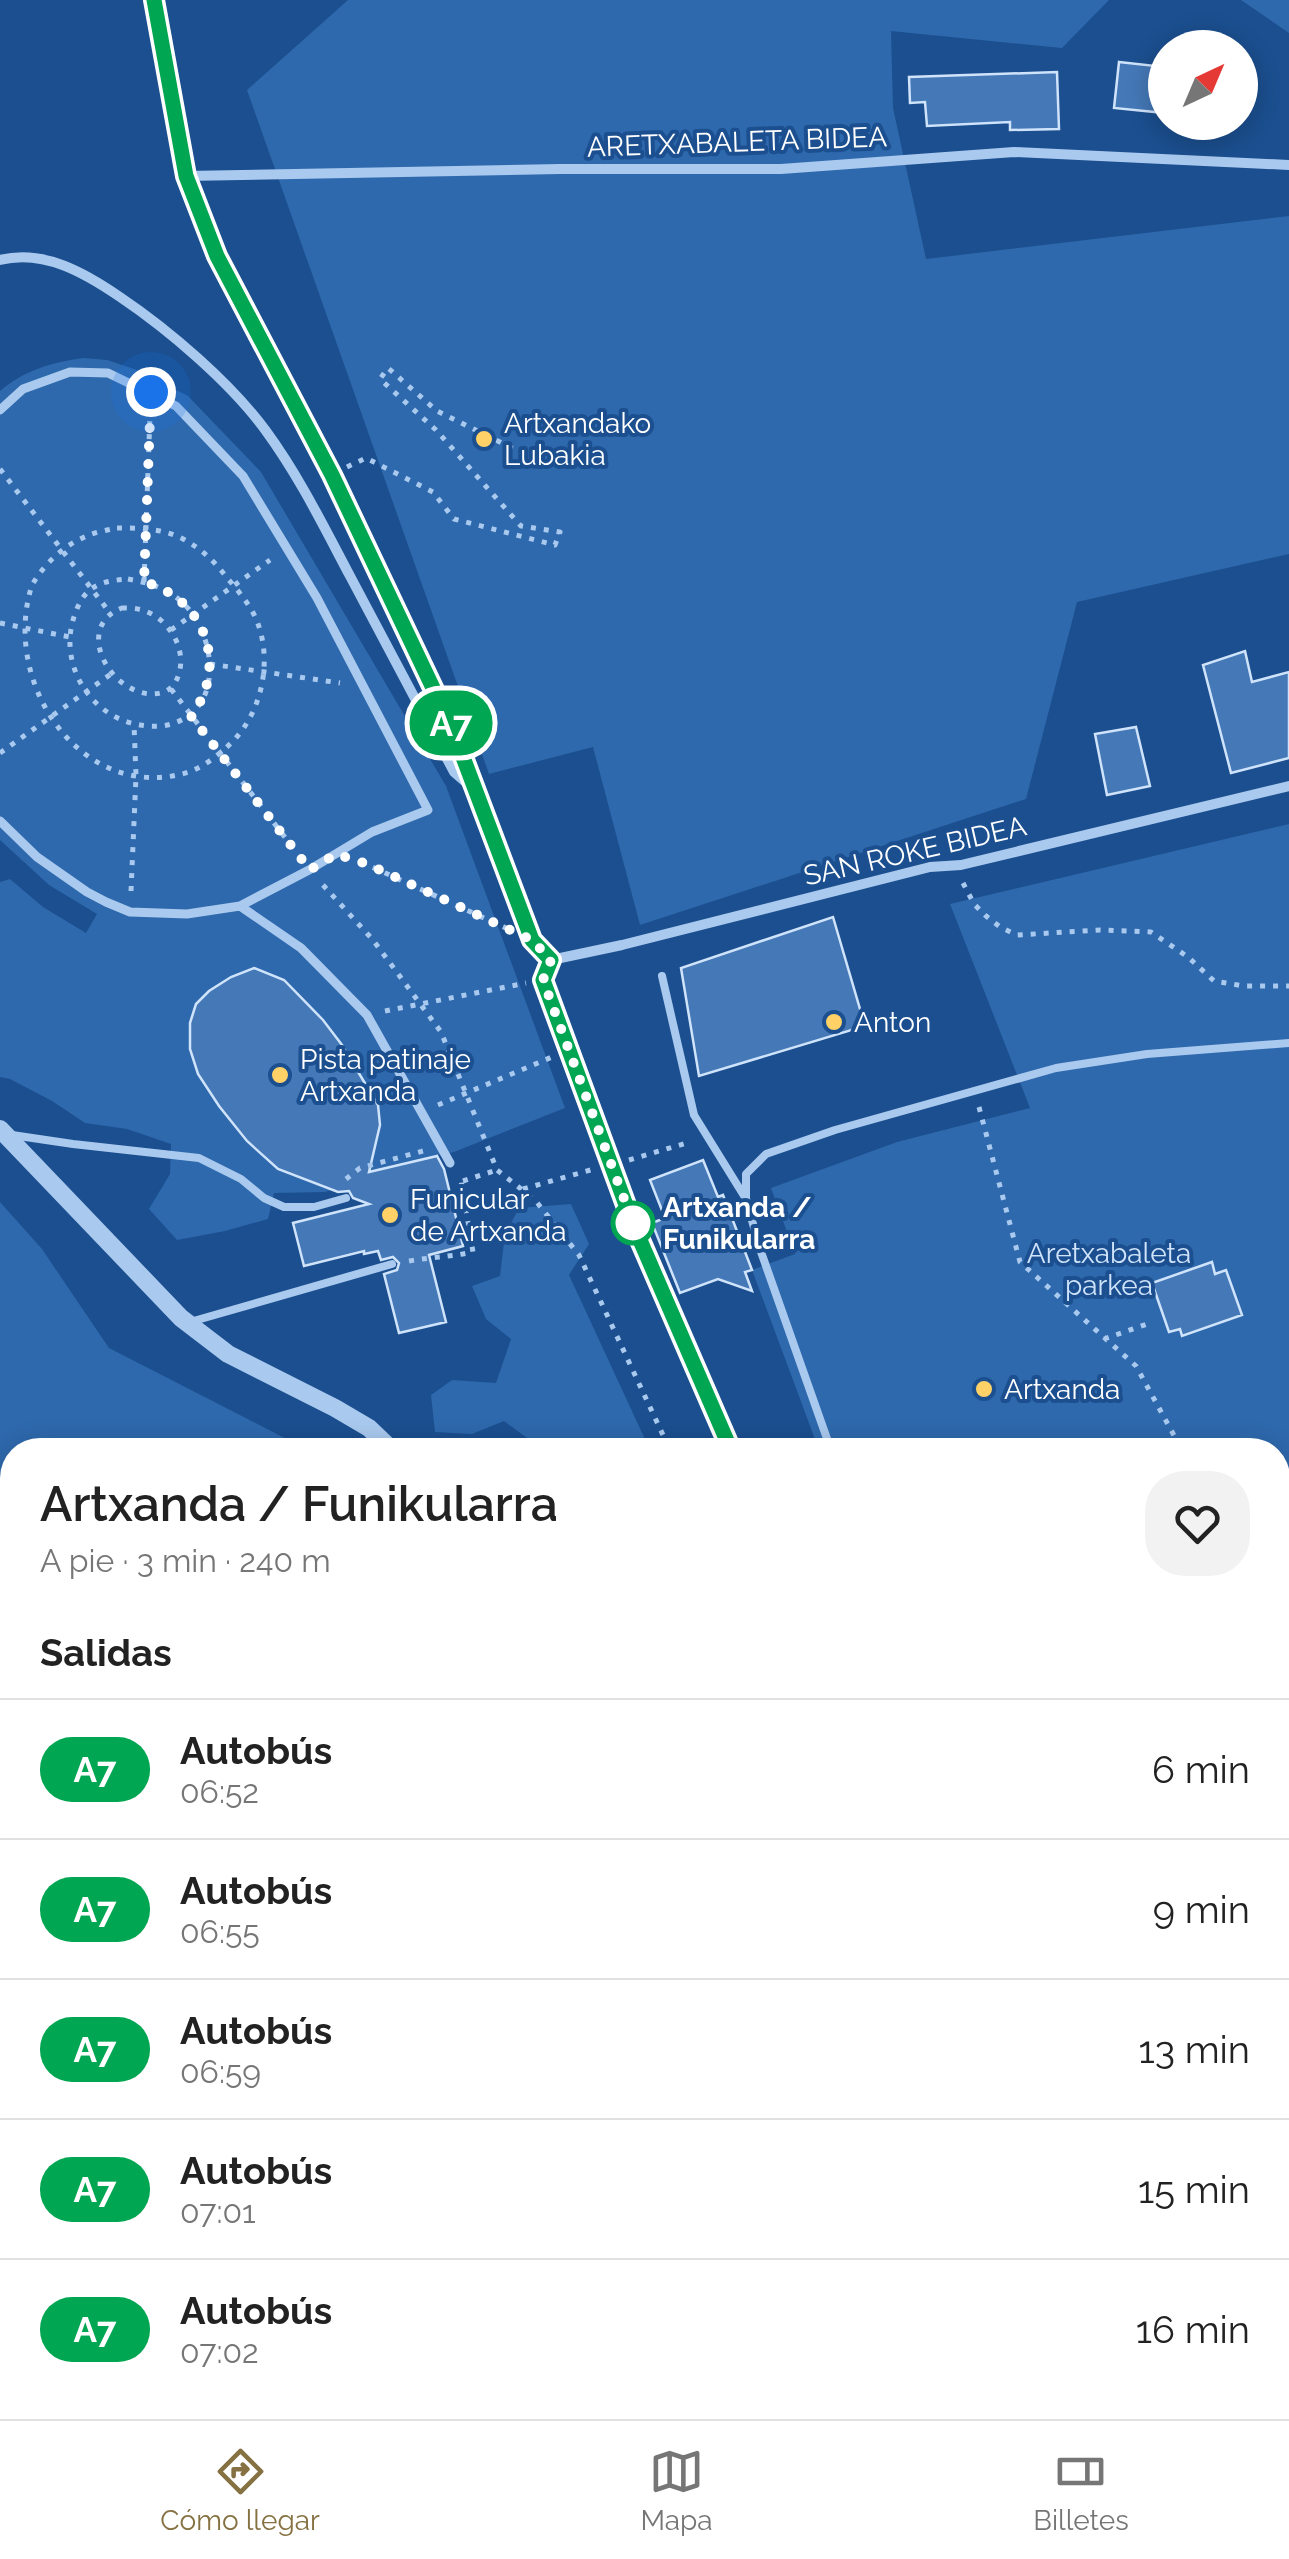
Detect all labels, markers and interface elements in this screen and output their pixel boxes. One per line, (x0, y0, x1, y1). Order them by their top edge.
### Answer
north arrow (1148, 30, 1258, 140)
map controls (1148, 30, 1258, 140)
street label: ARETXABALETA BIDEA (586, 120, 888, 164)
your location (126, 367, 176, 417)
place label: Artxandako Lubakia (504, 407, 651, 472)
marker: Artxandako Lubakia (473, 428, 495, 450)
line badge: A7 (406, 690, 496, 756)
text: A7 (430, 703, 472, 744)
street label: SAN ROKE BIDEA (800, 809, 1030, 893)
place label: Anton (854, 1006, 931, 1039)
marker: Anton (823, 1011, 845, 1033)
place label: Pista patinaje Artxanda (300, 1043, 471, 1108)
marker: Pista patinaje Artxanda (269, 1064, 291, 1086)
place label: Funicular de Artxanda (410, 1183, 567, 1248)
place label: Artxanda / Funikularra (663, 1191, 815, 1256)
marker: Artxanda / Funikularra (612, 1202, 654, 1244)
marker: Funicular de Artxanda (379, 1204, 401, 1226)
park label: Aretxabaleta parkea (1027, 1237, 1191, 1302)
place label: Artxanda (1004, 1373, 1120, 1406)
marker: Artxanda (973, 1378, 995, 1400)
button: heart (1145, 1471, 1250, 1576)
text: Artxanda / Funikularra (40, 1476, 558, 1532)
text: A pie · 3 min · 240 m (40, 1542, 331, 1579)
text: Salidas (40, 1630, 172, 1675)
text: Autobús (180, 1728, 332, 1773)
text: 6 min (1152, 1747, 1250, 1792)
text: A7 (74, 1749, 116, 1790)
text: 06:52 (180, 1773, 259, 1810)
text: Autobús (180, 1868, 332, 1913)
text: 9 min (1153, 1887, 1250, 1932)
text: A7 (74, 1889, 116, 1930)
text: 06:55 (180, 1913, 260, 1950)
text: Autobús (180, 2008, 332, 2053)
text: 13 min (1138, 2027, 1250, 2072)
text: A7 (74, 2029, 116, 2070)
text: 06:59 (180, 2053, 261, 2090)
text: Autobús (180, 2148, 332, 2193)
text: 15 min (1138, 2167, 1250, 2212)
text: A7 (74, 2169, 116, 2210)
text: 07:01 (180, 2193, 256, 2230)
text: Autobús (180, 2288, 332, 2333)
text: 16 min (1136, 2307, 1250, 2352)
text: A7 (74, 2309, 116, 2350)
text: 07:02 (180, 2333, 259, 2370)
tab: Cómo llegar (160, 2444, 320, 2537)
tab: Mapa (640, 2444, 713, 2537)
tab: Billetes (1033, 2444, 1129, 2537)

